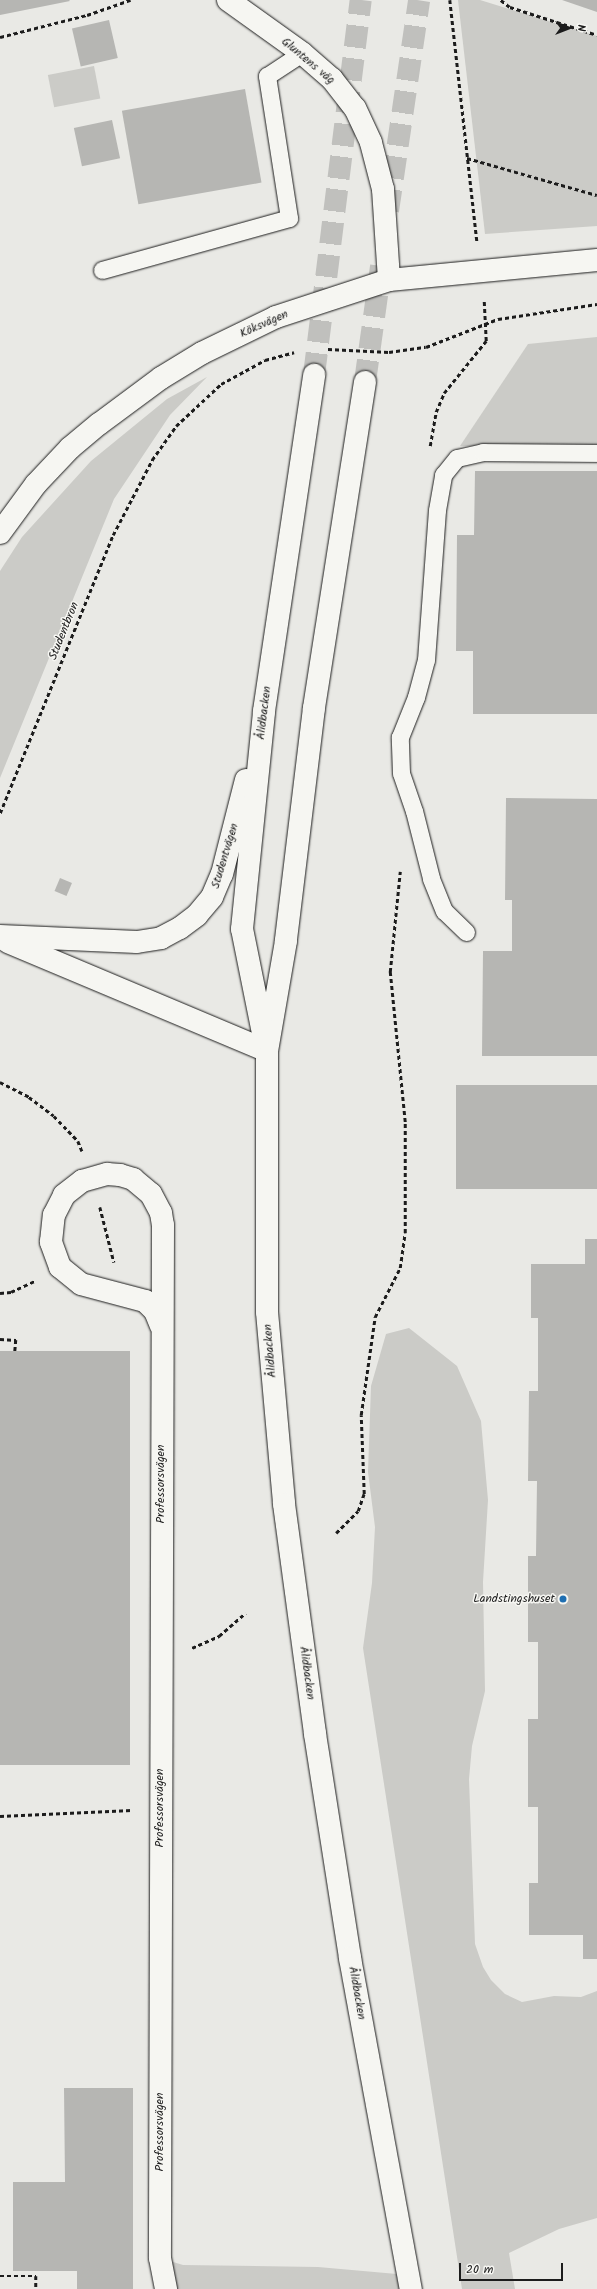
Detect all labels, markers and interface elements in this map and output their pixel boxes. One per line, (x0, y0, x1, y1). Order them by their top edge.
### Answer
north arrow (549, 8, 589, 48)
text: N (572, 25, 590, 31)
street label: Gluntens väg (278, 35, 338, 87)
street label: Köksvägen (238, 307, 290, 341)
street label: Studentbron (46, 600, 82, 662)
street label: Ålidbacken (254, 685, 274, 741)
street label: Studentvägen (208, 822, 242, 890)
street label: Ålidbacken (260, 1324, 280, 1378)
street label: Professorsvägen (154, 1445, 168, 1523)
place label: Landstingshuset (473, 1592, 555, 1606)
marker: Landstingshuset (558, 1594, 568, 1604)
street label: Ålidbacken (296, 1645, 318, 1701)
street label: Professorsvägen (153, 1769, 167, 1847)
street label: Ålidbacken (345, 1965, 369, 2021)
street label: Professorsvägen (153, 2093, 167, 2171)
scale bar (461, 2255, 565, 2281)
text: 20 m (466, 2260, 493, 2279)

